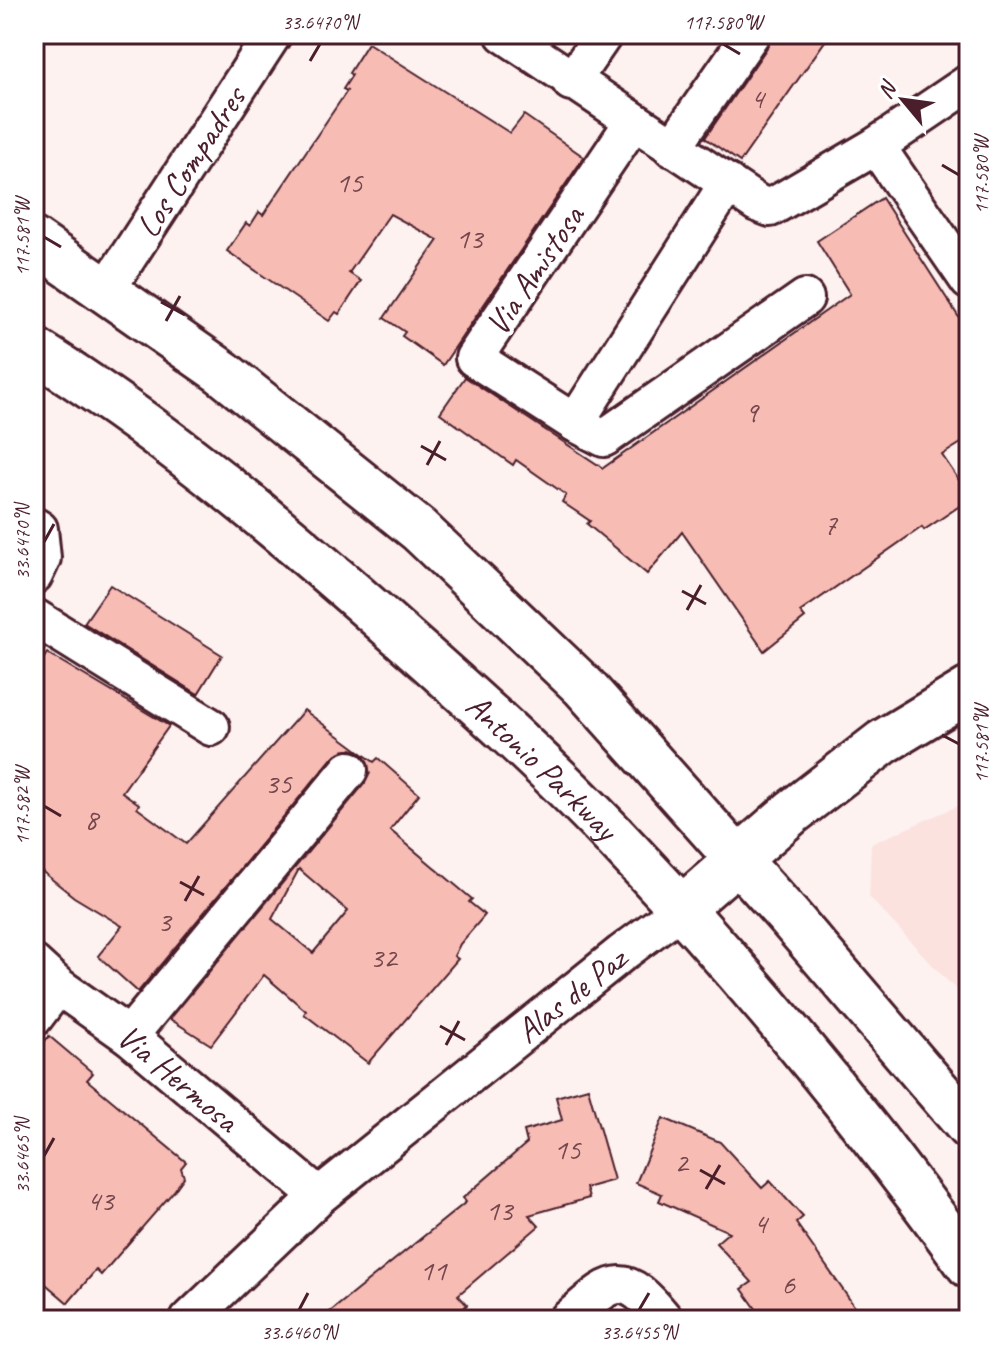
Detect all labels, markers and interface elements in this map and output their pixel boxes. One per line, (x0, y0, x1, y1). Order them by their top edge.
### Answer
text: 33.6470°N (282, 10, 361, 35)
text: 117.580°W (684, 10, 766, 35)
north arrow (863, 60, 943, 140)
text: N (871, 75, 904, 104)
street label: Los Compadres (126, 76, 257, 245)
house number: 4 (750, 79, 766, 117)
text: 117.580°W (969, 132, 994, 214)
house number: 15 (336, 163, 364, 201)
text: 117.581°W (10, 194, 35, 276)
street label: Via Amistosa (475, 195, 595, 343)
house number: 13 (456, 219, 485, 257)
house number: 9 (744, 393, 760, 431)
text: 33.6470°N (10, 501, 35, 580)
house number: 7 (823, 505, 838, 543)
street label: Antonio Parkway (457, 684, 629, 851)
text: 117.581°W (969, 701, 994, 783)
text: 117.582°W (10, 763, 35, 845)
house number: 35 (265, 764, 293, 802)
house number: 8 (84, 800, 100, 838)
house number: 3 (157, 902, 173, 940)
street label: Alas de Paz (507, 935, 637, 1052)
house number: 32 (370, 938, 399, 976)
street label: Via Hermosa (109, 1015, 249, 1143)
text: 33.6465°N (10, 1115, 35, 1194)
house number: 15 (554, 1130, 582, 1168)
house number: 2 (674, 1143, 690, 1181)
house number: 43 (87, 1181, 116, 1219)
house number: 13 (486, 1191, 515, 1229)
house number: 4 (753, 1204, 769, 1242)
house number: 11 (420, 1251, 448, 1289)
house number: 6 (781, 1265, 796, 1303)
text: 33.6460°N (261, 1320, 340, 1345)
text: 33.6455°N (601, 1320, 680, 1345)

